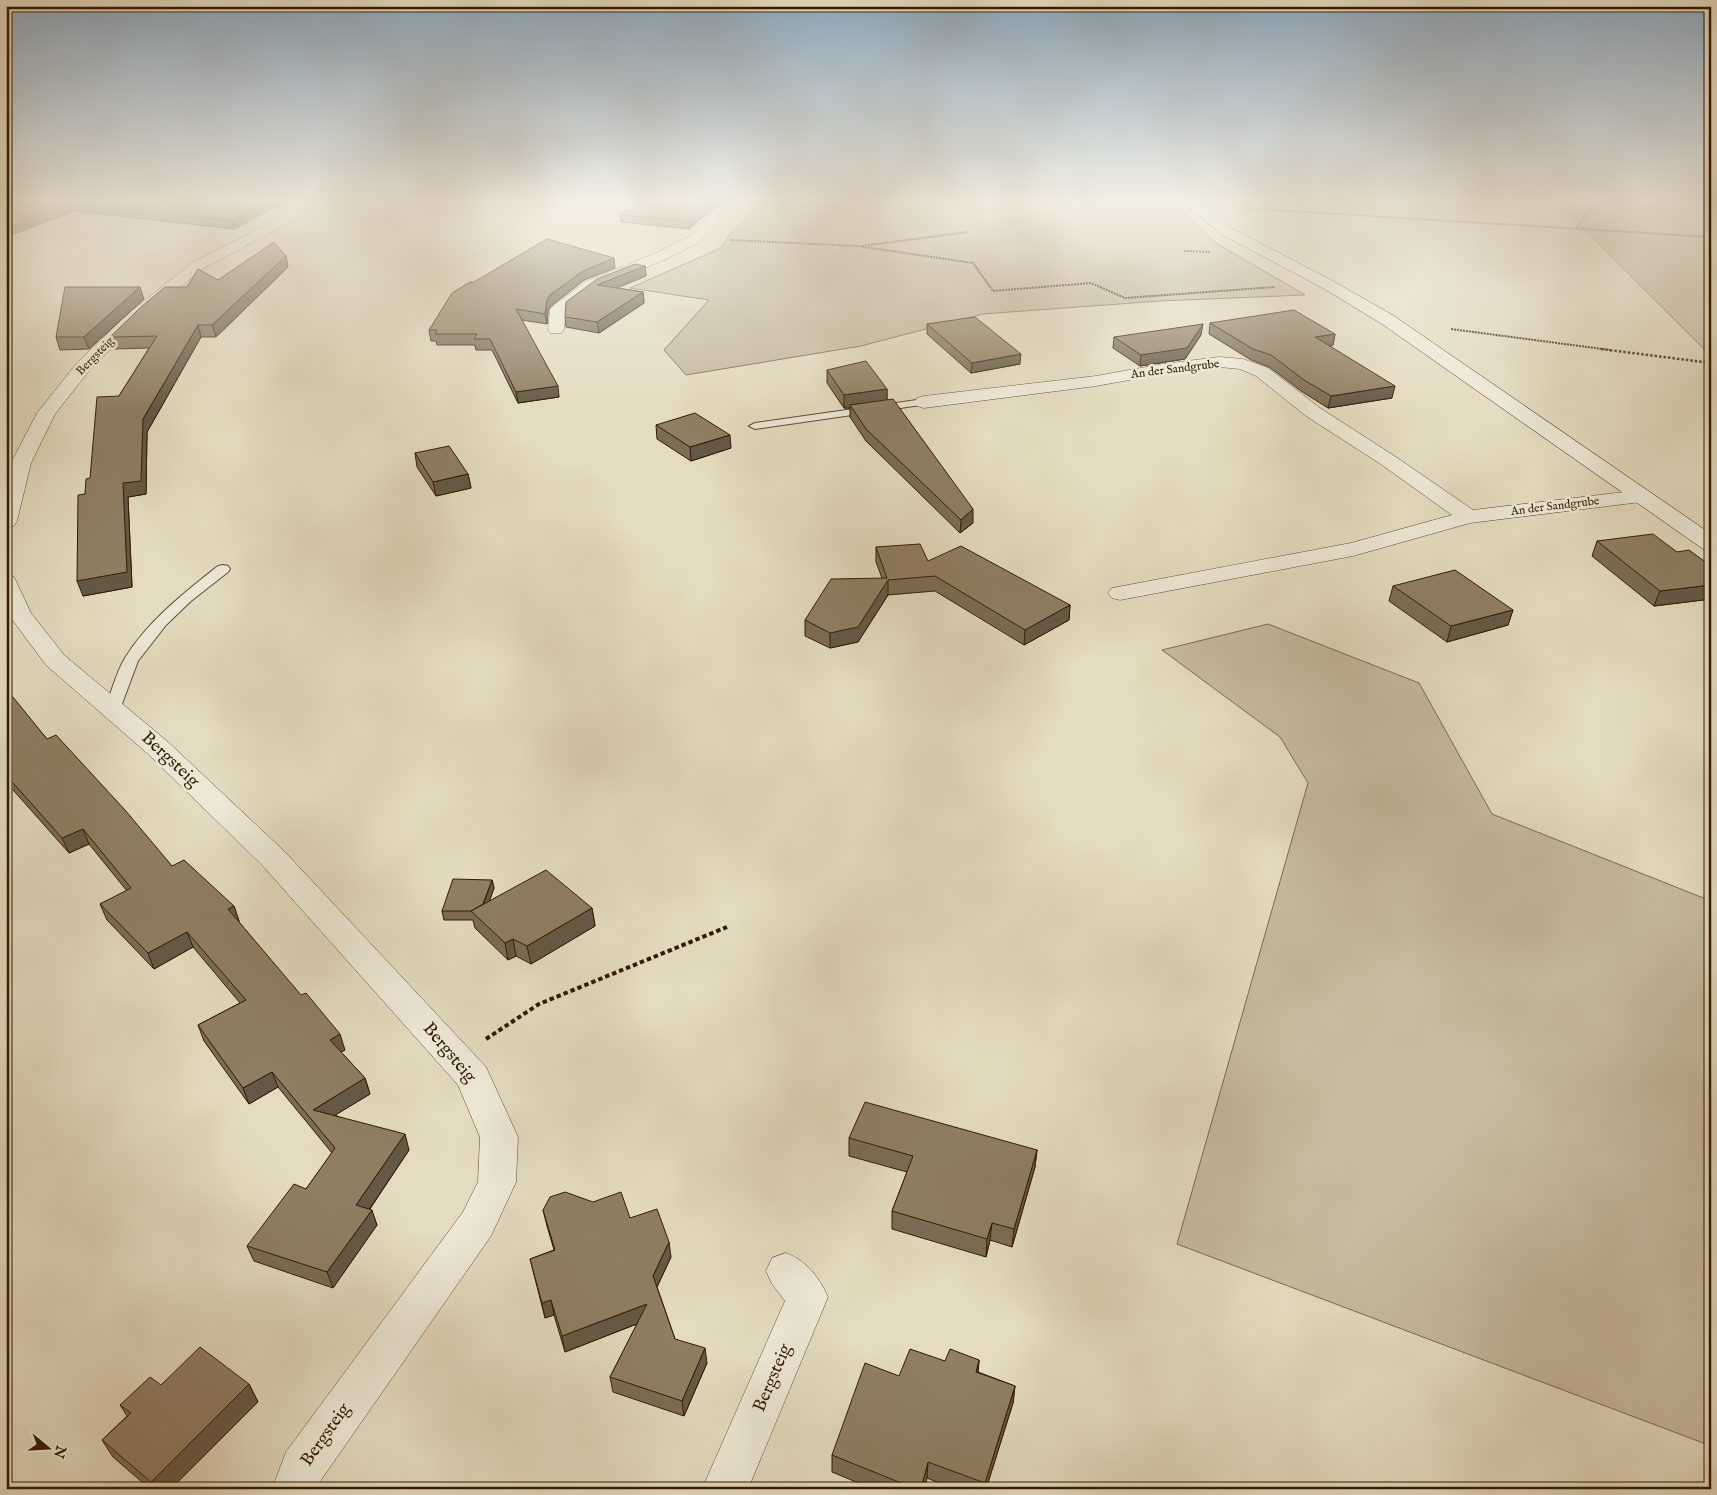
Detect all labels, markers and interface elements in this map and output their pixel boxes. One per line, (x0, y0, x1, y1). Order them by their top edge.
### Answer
street label: Bergsteig (73, 333, 117, 378)
street label: An der Sandgrube (1129, 356, 1221, 382)
street label: An der Sandgrube (1509, 493, 1601, 519)
street label: Bergsteig (136, 727, 204, 793)
street label: Bergsteig (417, 1018, 481, 1088)
street label: Bergsteig (748, 1340, 798, 1416)
street label: Bergsteig (296, 1399, 356, 1471)
north arrow (22, 1422, 72, 1472)
text: N (49, 1442, 70, 1460)

